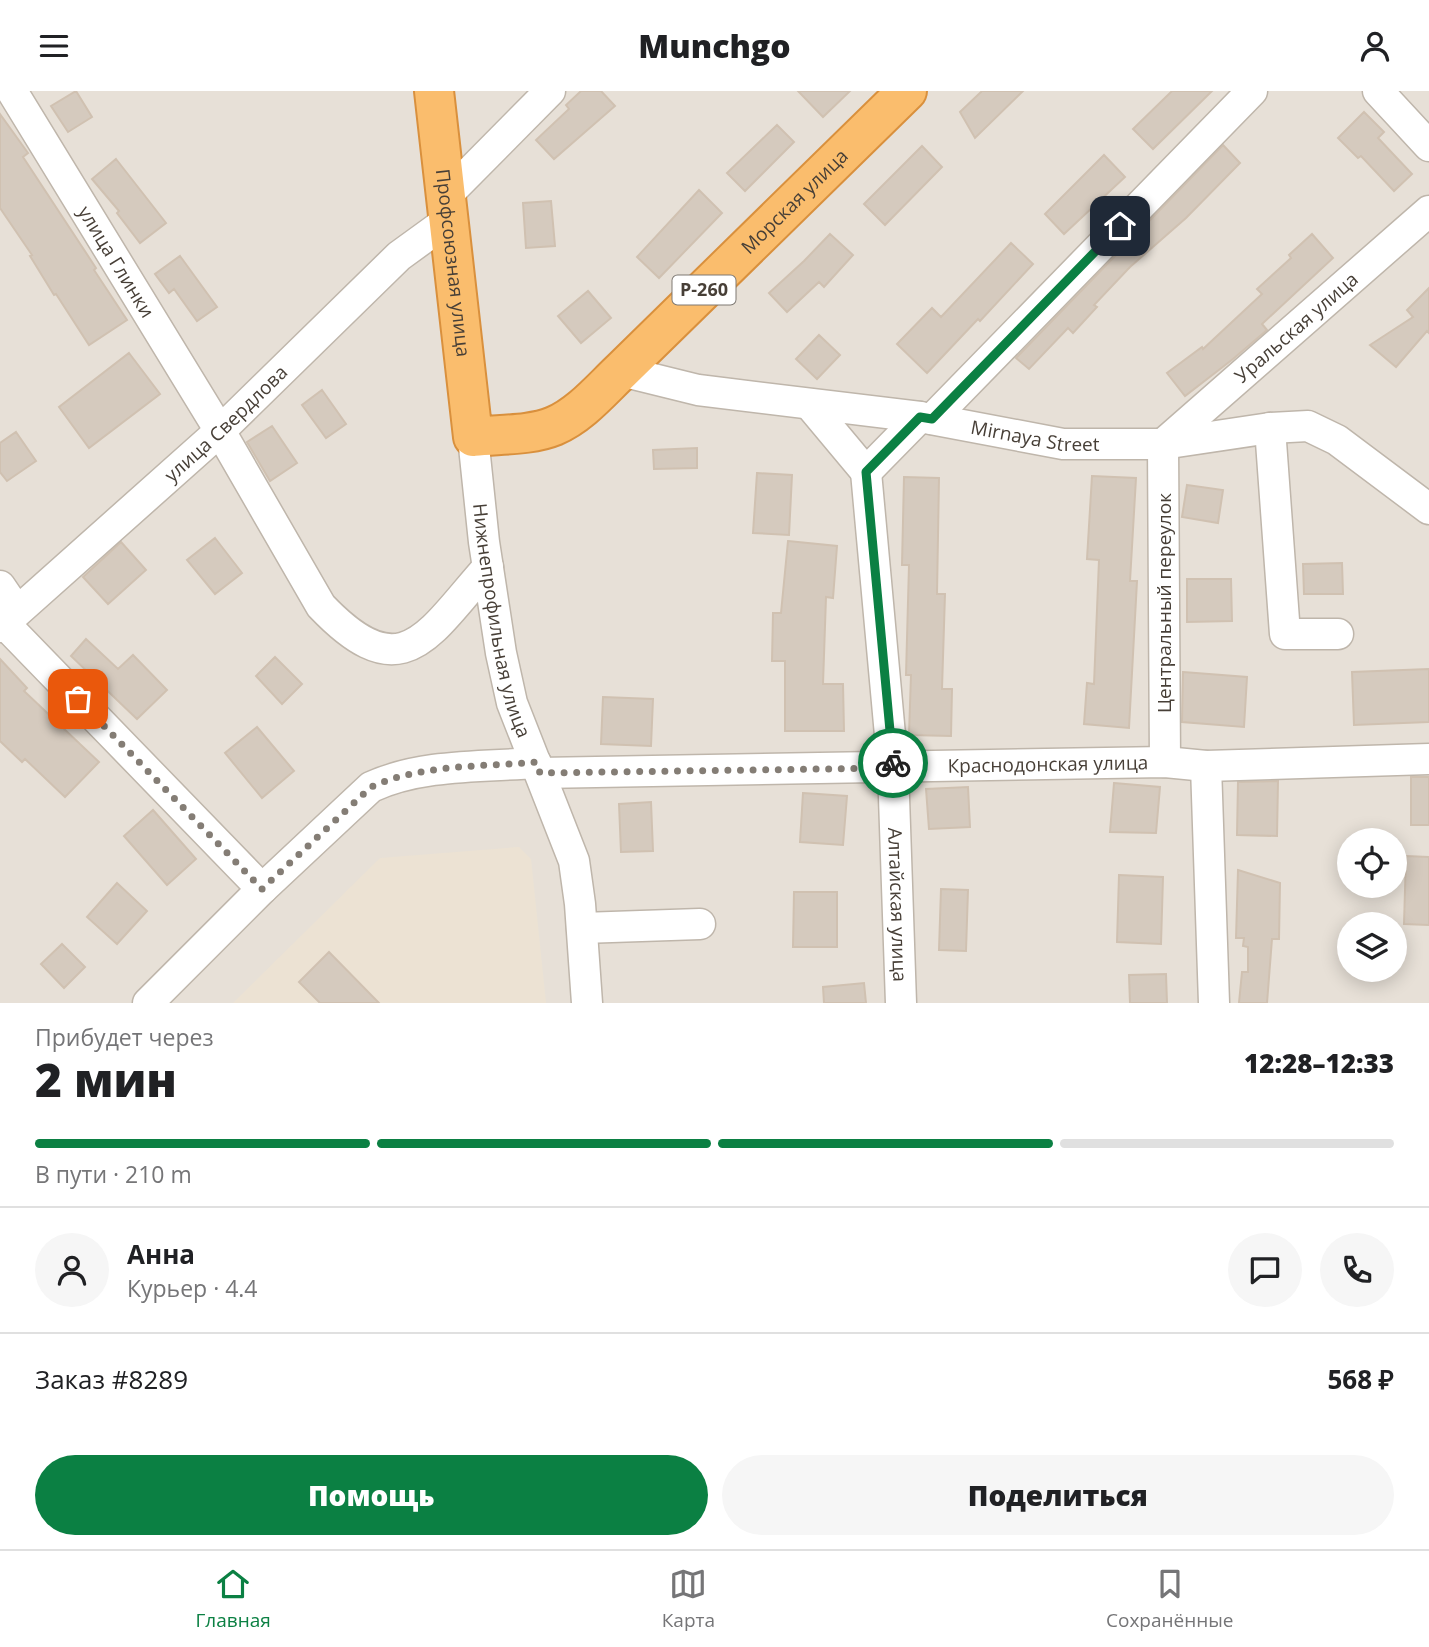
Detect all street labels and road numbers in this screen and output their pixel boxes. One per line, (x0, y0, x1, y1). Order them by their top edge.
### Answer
street label: Морская улица (735, 143, 853, 260)
street label: Профсоюзная улица (430, 168, 477, 358)
street label: улица Глинки (72, 201, 161, 322)
street label: Уральская улица (1229, 266, 1363, 389)
road number: Р-260 (672, 275, 736, 305)
street label: улица Свердлова (159, 359, 293, 488)
street label: Mirnaya Street (969, 414, 1100, 457)
street label: Центральный переулок (1151, 493, 1177, 713)
street label: Нижнепрофильная улица (467, 502, 537, 741)
street label: Краснодонская улица (947, 749, 1148, 779)
street label: Алтайская улица (882, 827, 913, 982)

